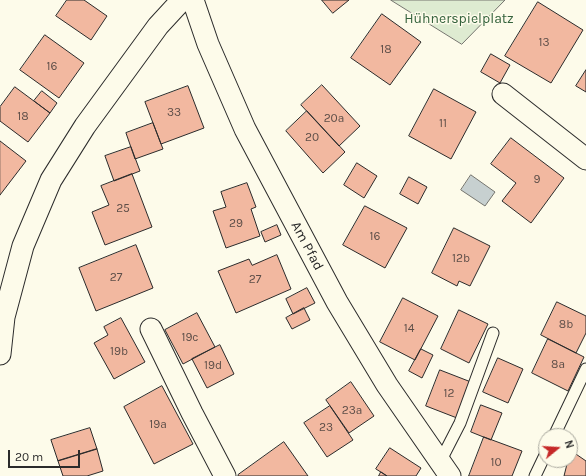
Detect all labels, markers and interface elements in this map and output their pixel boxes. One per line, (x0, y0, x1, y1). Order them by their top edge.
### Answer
park label: Hühnerspielplatz (404, 11, 514, 27)
house number: 13 (538, 36, 550, 50)
house number: 18 (380, 43, 392, 57)
house number: 16 (47, 60, 57, 74)
house number: 33 (167, 106, 181, 120)
house number: 18 (17, 110, 29, 124)
house number: 20a (324, 112, 344, 126)
house number: 11 (439, 117, 447, 131)
house number: 20 (305, 131, 319, 145)
house number: 9 (534, 173, 540, 187)
house number: 25 (116, 202, 130, 216)
house number: 29 (229, 217, 243, 231)
street label: Am Pfad (287, 219, 327, 273)
house number: 16 (370, 230, 380, 244)
house number: 12b (452, 252, 470, 266)
house number: 27 (110, 271, 122, 285)
house number: 27 (249, 273, 261, 287)
house number: 8b (559, 318, 573, 332)
house number: 14 (404, 322, 414, 336)
house number: 19c (181, 331, 199, 345)
house number: 19b (110, 345, 128, 359)
house number: 8a (551, 358, 565, 372)
house number: 19d (204, 359, 222, 373)
house number: 12 (444, 387, 454, 401)
house number: 23a (342, 404, 362, 418)
house number: 19a (149, 418, 167, 432)
house number: 23 (319, 421, 333, 435)
north arrow (538, 428, 578, 468)
text: N (562, 439, 576, 450)
scale bar (10, 442, 82, 468)
text: 20 m (15, 450, 43, 464)
house number: 10 (490, 456, 502, 470)

